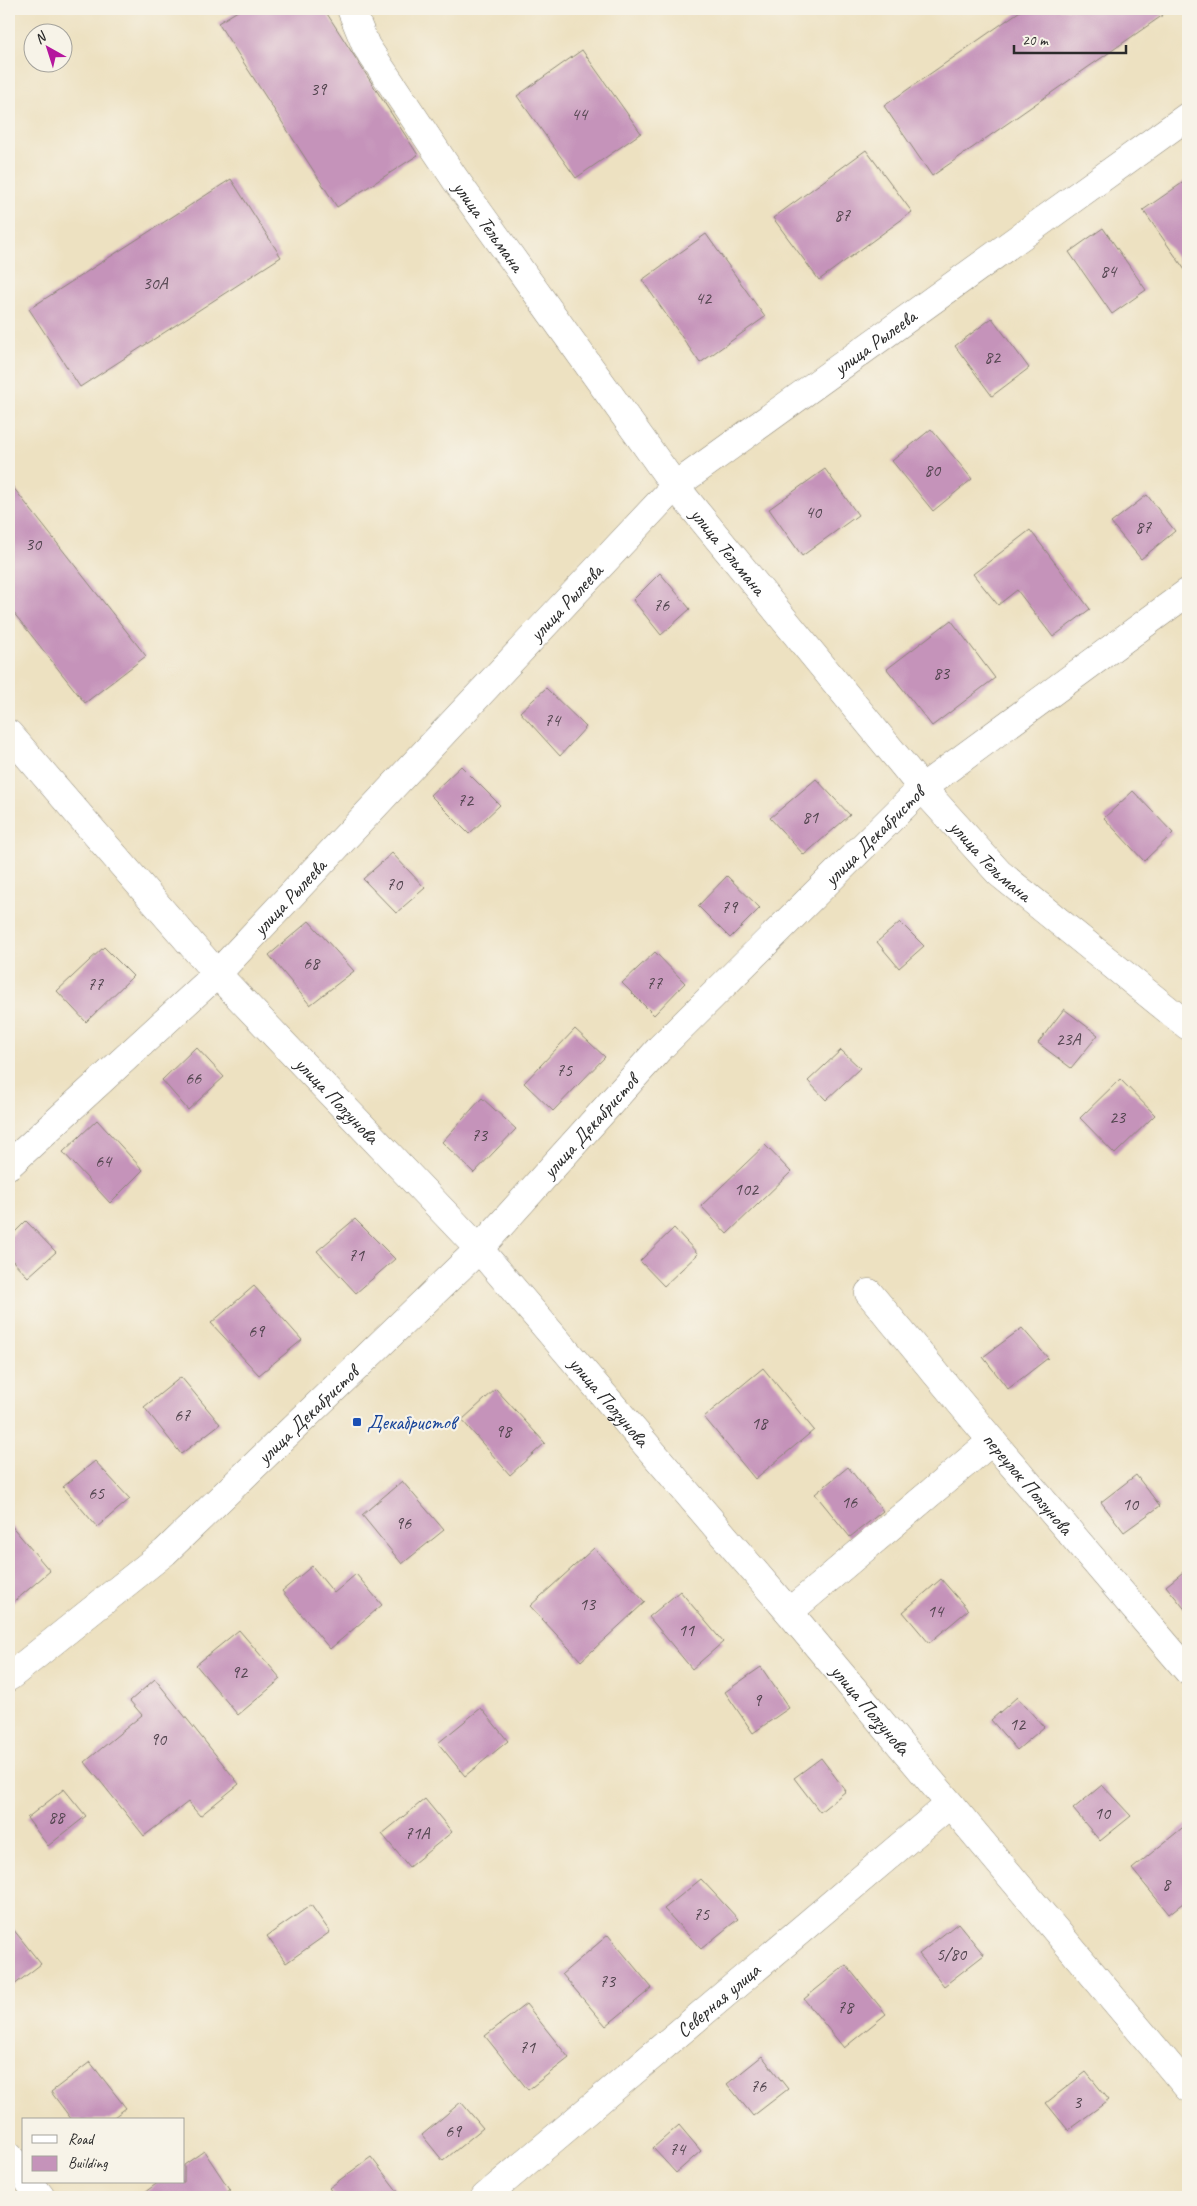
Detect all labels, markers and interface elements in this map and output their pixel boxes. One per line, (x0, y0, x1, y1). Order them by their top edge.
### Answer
north arrow (22, 22, 72, 72)
scale bar (1014, 22, 1127, 54)
text: N (31, 27, 51, 48)
text: 20 m (1022, 31, 1049, 50)
house number: 39 (310, 78, 328, 100)
house number: 44 (571, 103, 589, 125)
street label: улица Тельмана (447, 175, 530, 278)
house number: 87 (834, 204, 851, 226)
house number: 84 (1100, 260, 1118, 282)
house number: 30А (142, 272, 169, 294)
house number: 42 (695, 287, 713, 309)
street label: улица Рылеева (828, 303, 923, 381)
house number: 82 (984, 346, 1002, 368)
house number: 80 (924, 459, 942, 481)
house number: 40 (805, 501, 823, 523)
street label: улица Тельмана (684, 502, 772, 602)
house number: 87 (1135, 516, 1152, 538)
house number: 30 (25, 533, 43, 555)
street label: улица Рылеева (523, 558, 609, 647)
house number: 76 (653, 594, 670, 616)
house number: 83 (933, 662, 951, 684)
house number: 74 (544, 709, 562, 731)
street label: улица Декабристов (818, 779, 932, 892)
house number: 72 (457, 789, 475, 811)
house number: 81 (802, 806, 819, 828)
street label: улица Тельмана (943, 814, 1038, 908)
street label: улица Рылеева (247, 852, 333, 942)
house number: 70 (386, 873, 404, 895)
house number: 79 (721, 896, 739, 918)
house number: 68 (303, 952, 321, 974)
house number: 77 (646, 972, 663, 994)
house number: 77 (87, 973, 104, 995)
house number: 23А (1055, 1028, 1082, 1050)
street label: улица Ползунова (289, 1051, 385, 1150)
house number: 75 (556, 1059, 573, 1081)
house number: 66 (185, 1067, 202, 1089)
street label: улица Декабристов (536, 1067, 646, 1184)
house number: 23 (1109, 1106, 1127, 1128)
house number: 73 (471, 1124, 489, 1146)
house number: 64 (95, 1150, 113, 1172)
house number: 102 (734, 1178, 760, 1200)
house number: 71 (348, 1244, 365, 1266)
house number: 69 (248, 1320, 266, 1342)
street label: улица Ползунова (563, 1351, 655, 1453)
street label: улица Декабристов (251, 1358, 366, 1470)
house number: 67 (174, 1404, 191, 1426)
place label: Декабристов (367, 1410, 460, 1435)
house number: 18 (751, 1412, 769, 1434)
marker: Декабристов (351, 1416, 363, 1428)
house number: 98 (495, 1420, 513, 1442)
street label: переулок Ползунова (977, 1427, 1080, 1541)
house number: 65 (88, 1482, 105, 1504)
house number: 16 (841, 1491, 858, 1513)
house number: 10 (1122, 1493, 1140, 1515)
house number: 96 (395, 1512, 412, 1534)
house number: 13 (579, 1593, 597, 1615)
house number: 14 (927, 1600, 945, 1622)
house number: 11 (678, 1619, 695, 1641)
street label: улица Ползунова (825, 1659, 916, 1761)
house number: 92 (231, 1661, 249, 1683)
house number: 9 (753, 1689, 763, 1711)
house number: 12 (1009, 1713, 1027, 1735)
house number: 90 (150, 1728, 168, 1750)
house number: 10 (1094, 1802, 1112, 1824)
house number: 88 (48, 1806, 66, 1828)
house number: 71А (404, 1822, 431, 1844)
house number: 8 (1162, 1873, 1172, 1895)
house number: 75 (693, 1903, 710, 1925)
house number: 5/80 (936, 1943, 968, 1965)
street label: Северная улица (671, 1957, 766, 2043)
house number: 73 (599, 1970, 617, 1992)
house number: 78 (837, 1996, 855, 2018)
house number: 71 (519, 2036, 536, 2058)
house number: 76 (750, 2075, 767, 2097)
house number: 3 (1073, 2091, 1083, 2113)
legend (22, 2118, 185, 2184)
house number: 69 (445, 2120, 463, 2142)
text: Road (68, 2130, 95, 2149)
house number: 74 (669, 2138, 687, 2160)
text: Building (68, 2154, 108, 2173)

